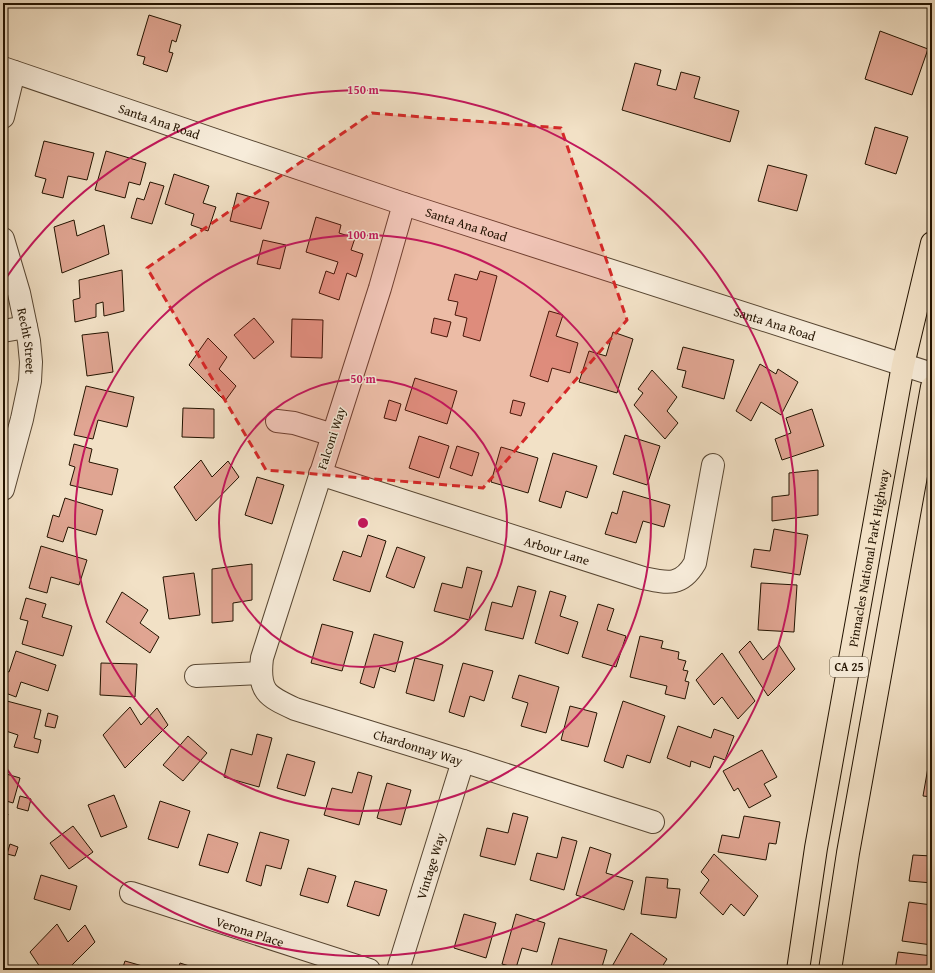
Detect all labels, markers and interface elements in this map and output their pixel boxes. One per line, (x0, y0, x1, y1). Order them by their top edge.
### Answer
text: 150 m (347, 81, 380, 98)
street label: Santa Ana Road (116, 99, 202, 144)
street label: Santa Ana Road (423, 203, 510, 247)
text: 100 m (347, 226, 380, 243)
street label: Santa Ana Road (731, 302, 818, 346)
street label: Recht Street (12, 306, 40, 375)
text: 50 m (350, 370, 376, 387)
street label: Falconi Way (312, 404, 351, 472)
street label: Pinnacles National Park Highway (843, 467, 894, 648)
centre of rings (356, 516, 370, 530)
street label: Arbour Lane (522, 531, 592, 570)
road number: CA 25 (830, 657, 868, 677)
street label: Chardonnay Way (371, 725, 466, 771)
street label: Vintage Way (412, 830, 450, 902)
street label: Verona Place (213, 912, 286, 952)

